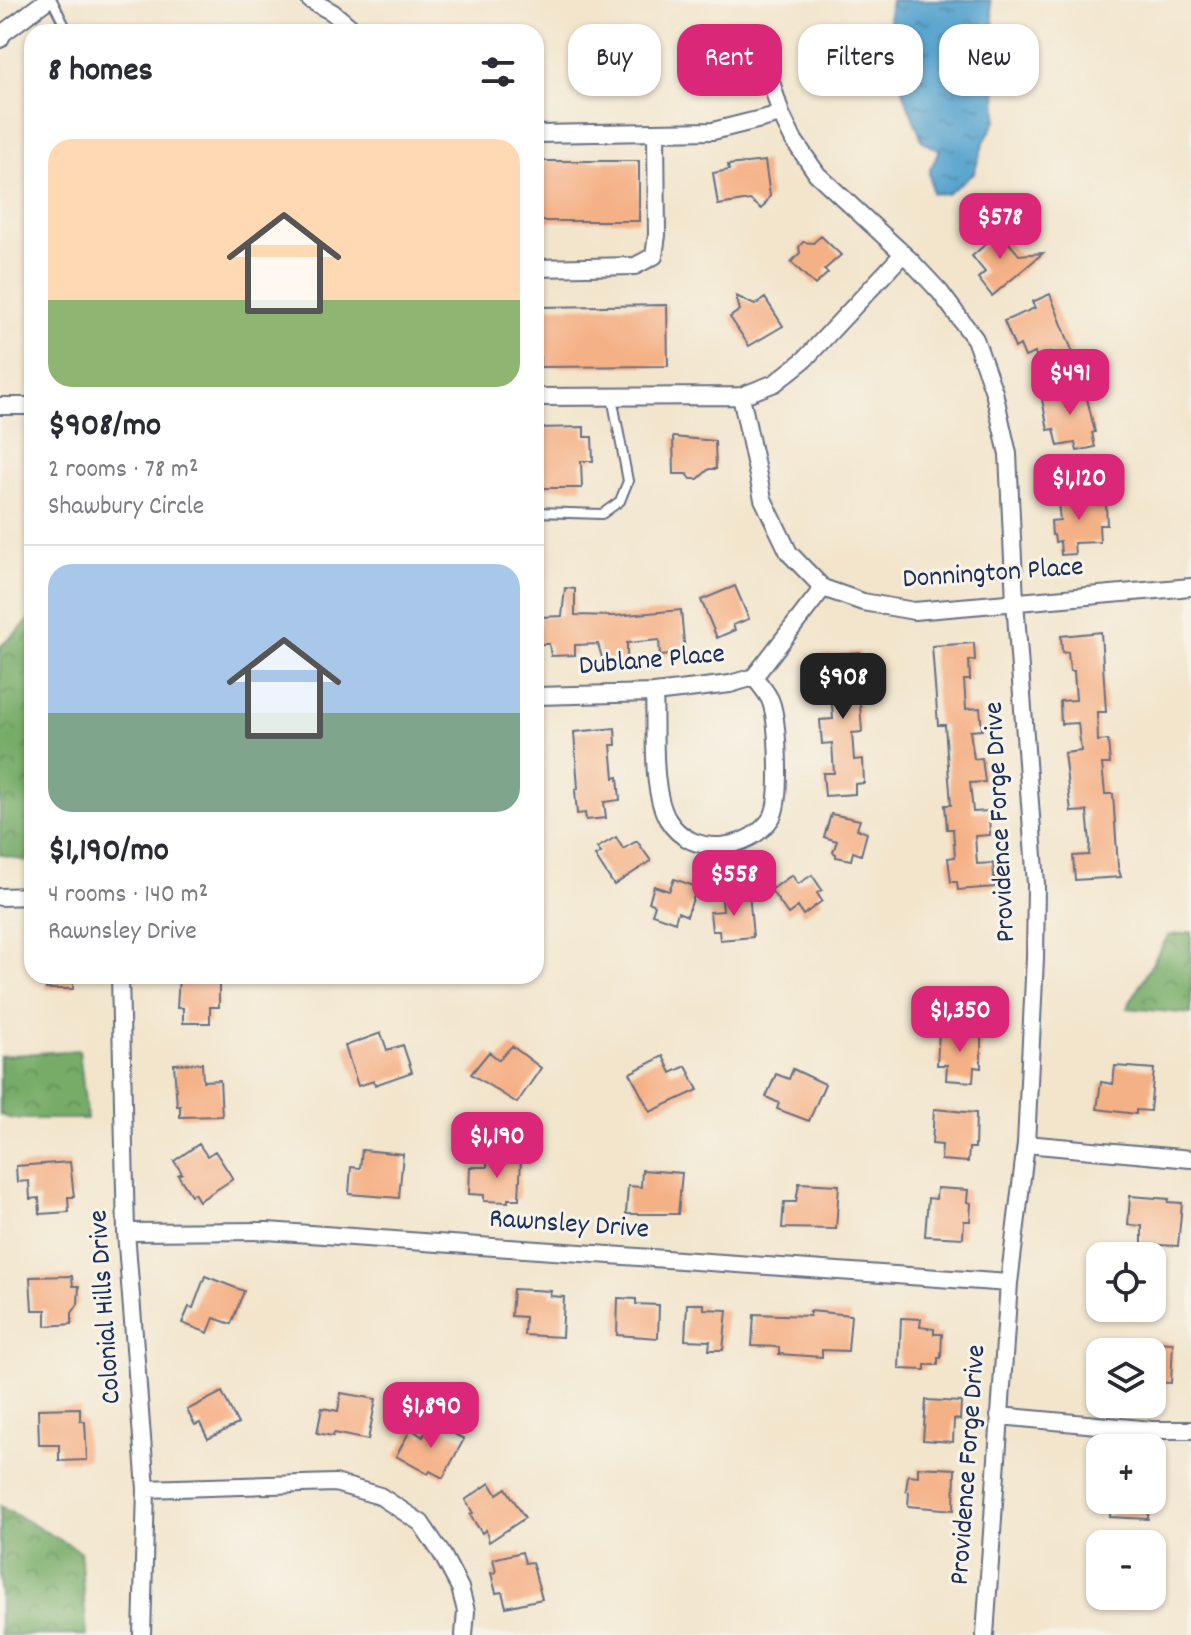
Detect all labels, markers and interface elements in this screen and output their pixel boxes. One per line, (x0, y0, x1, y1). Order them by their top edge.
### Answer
chip: Buy (568, 24, 661, 96)
chip: Rent (677, 24, 782, 96)
chip: Filters (798, 24, 923, 96)
chip: New (939, 24, 1039, 96)
text: 8 homes (48, 48, 153, 97)
icon: filters (476, 50, 520, 94)
icon: home (212, 191, 356, 335)
pin: $578 (953, 193, 1047, 261)
text: $578 (977, 200, 1023, 237)
pin: $491 (1023, 349, 1117, 417)
text: $491 (1049, 356, 1091, 393)
text: $908/mo (48, 403, 161, 452)
text: 2 rooms · 78 m² (48, 452, 198, 489)
pin: $1,120 (1014, 454, 1144, 522)
text: $1,120 (1051, 461, 1107, 498)
text: Shawbury Circle (48, 489, 204, 526)
street label: Donnington Place (901, 549, 1085, 601)
icon: home (212, 616, 356, 760)
street label: Dublane Place (577, 636, 727, 688)
pin: $908 (796, 653, 890, 721)
text: $908 (818, 660, 868, 697)
street label: Providence Forge Drive (976, 701, 1028, 943)
text: $1,190/mo (48, 828, 169, 877)
pin: $558 (687, 850, 781, 918)
text: $558 (710, 857, 758, 894)
text: 4 rooms · 140 m² (48, 877, 208, 914)
text: Rawnsley Drive (48, 914, 197, 951)
pin: $1,350 (895, 986, 1025, 1054)
text: $1,350 (929, 993, 991, 1030)
pin: $1,190 (432, 1112, 562, 1180)
text: $1,190 (469, 1119, 525, 1156)
street label: Rawnsley Drive (488, 1200, 650, 1252)
street label: Colonial Hills Drive (80, 1209, 134, 1405)
map controls (1086, 1242, 1166, 1610)
button: locate (1086, 1242, 1166, 1322)
button: layers (1086, 1338, 1166, 1418)
street label: Providence Forge Drive (942, 1343, 998, 1587)
pin: $1,890 (366, 1382, 496, 1450)
text: $1,890 (401, 1389, 461, 1426)
button: + (1086, 1434, 1166, 1514)
button: − (1086, 1530, 1166, 1610)

